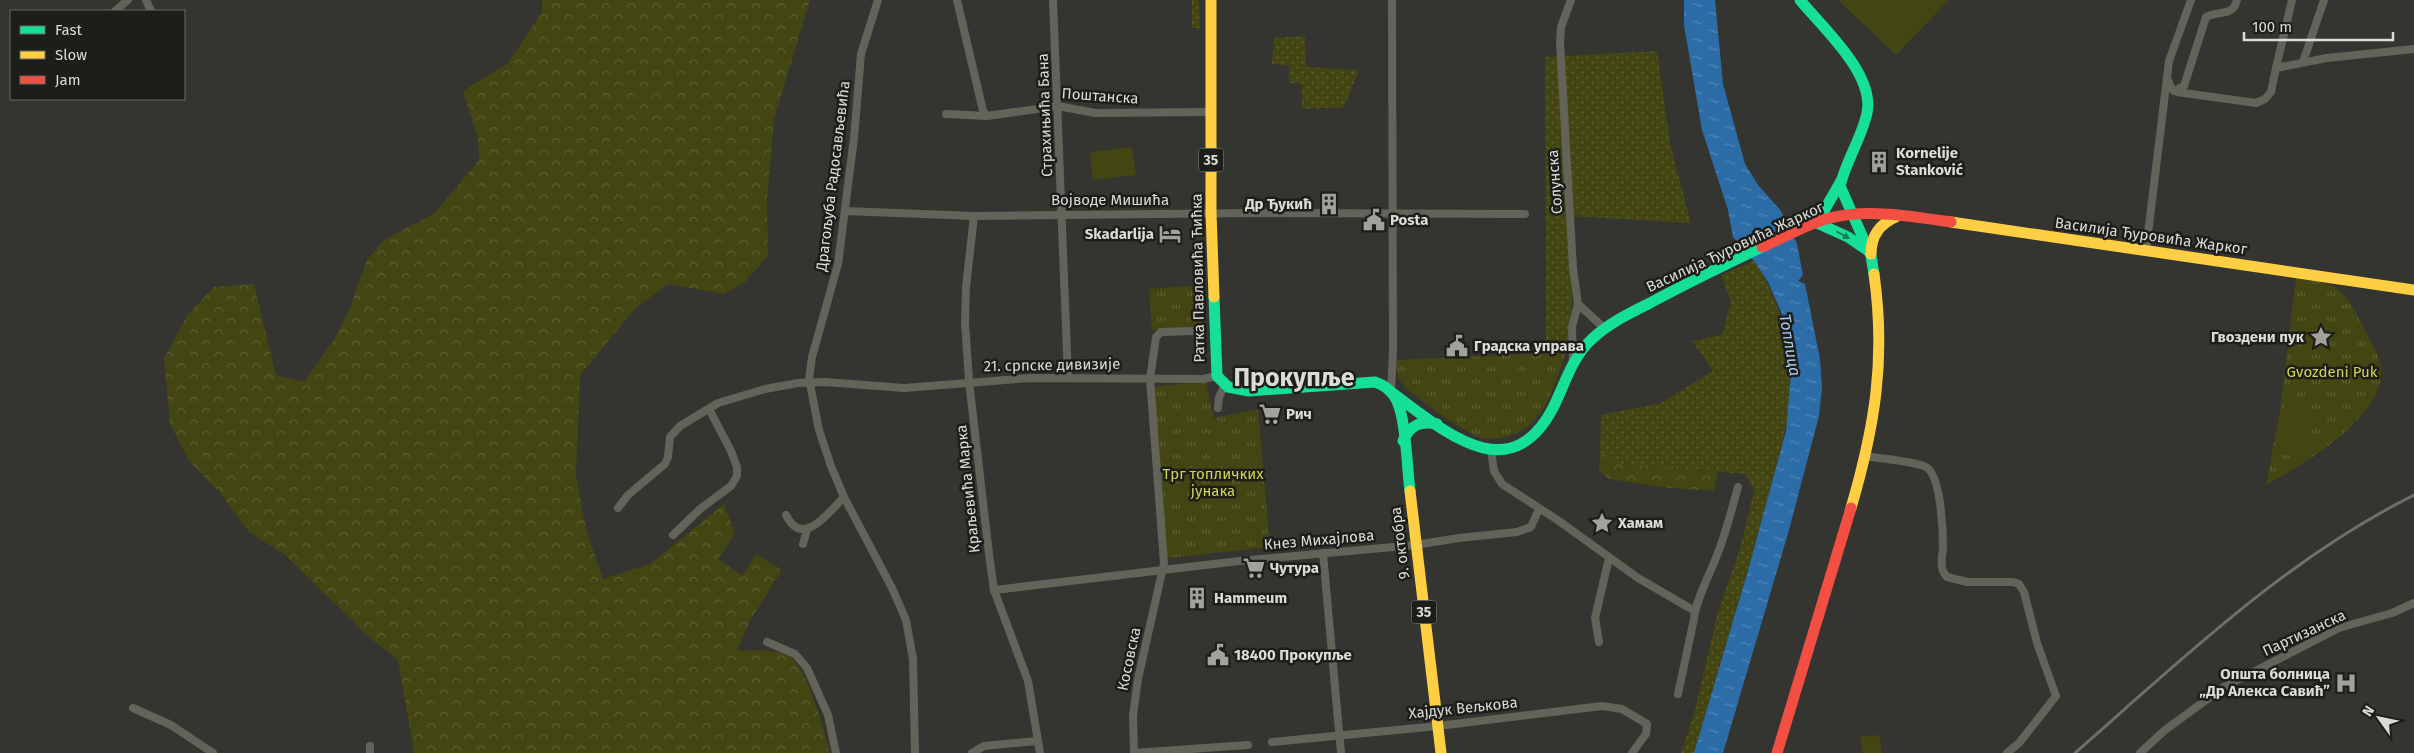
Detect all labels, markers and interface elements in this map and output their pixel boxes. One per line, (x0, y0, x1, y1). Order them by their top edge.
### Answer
legend (10, 10, 185, 100)
scale bar (2244, 10, 2393, 42)
text: 100 m (2252, 18, 2292, 36)
text: Fast (55, 21, 82, 39)
text: Slow (55, 46, 87, 64)
street label: Страхињића Бана (1034, 53, 1056, 177)
text: Jam (55, 71, 81, 89)
street label: Драгољуба Радосављевића (812, 80, 854, 273)
street label: Поштанска (1061, 84, 1139, 108)
place label: Kornelije Stanković (1896, 144, 1964, 179)
road number: 35 (1198, 148, 1224, 172)
street label: Солунска (1544, 149, 1566, 215)
building icon: Kornelije Stanković (1866, 149, 1892, 175)
street label: Војводе Мишића (1051, 191, 1169, 209)
building icon: Др Ђукић (1316, 191, 1342, 217)
street label: Ратка Павловића Ћићка (1188, 193, 1208, 363)
place label: Др Ђукић (1244, 195, 1312, 213)
street label: Василија Ђуровића Жарког (1643, 198, 1827, 296)
public building icon: Posta (1361, 207, 1387, 233)
place label: Posta (1390, 211, 1428, 229)
street label: Василија Ђуровића Жарког (2054, 214, 2249, 258)
hotel icon: Skadarlija (1157, 221, 1183, 247)
place label: Skadarlija (1085, 225, 1154, 243)
one-way arrow (1837, 230, 1850, 239)
water label: Топлица (1775, 313, 1805, 377)
place icon: Гвоздени пук (2308, 324, 2334, 350)
place label: Гвоздени пук (2211, 328, 2305, 346)
public building icon: Градска управа (1444, 333, 1470, 359)
place label: Градска управа (1474, 337, 1584, 355)
street label: 21. српске дивизије (983, 355, 1121, 375)
district label: Прокупље (1233, 363, 1355, 393)
park label: Gvozdeni Puk (2287, 363, 2378, 381)
supermarket icon: Рич (1257, 401, 1283, 427)
place label: Рич (1286, 405, 1312, 423)
street label: Краљевића Марка (952, 424, 984, 554)
park label: Трг топличких јунака (1162, 465, 1264, 500)
street label: 9. октобра (1387, 506, 1413, 580)
place icon: Хамам (1589, 510, 1615, 536)
place label: Хамам (1617, 514, 1663, 532)
street label: Кнез Михајлова (1263, 526, 1375, 554)
supermarket icon: Чутура (1241, 555, 1267, 581)
place label: Чутура (1270, 559, 1319, 577)
building icon: Hammeum (1184, 585, 1210, 611)
place label: Hammeum (1214, 589, 1287, 607)
road number: 35 (1412, 600, 1436, 624)
street label: Партизанска (2259, 606, 2349, 660)
street label: Косовска (1114, 626, 1144, 692)
public building icon: 18400 Прокупље (1205, 642, 1231, 668)
place label: 18400 Прокупље (1234, 646, 1352, 664)
place label: Општа болница „Др Алекса Савић” (2199, 665, 2330, 700)
hospital icon: Општа болница „Др Алекса Савић” (2333, 670, 2359, 696)
street label: Хајдук Вељкова (1408, 693, 1518, 723)
north arrow (2354, 693, 2404, 743)
text: N (2359, 703, 2378, 720)

